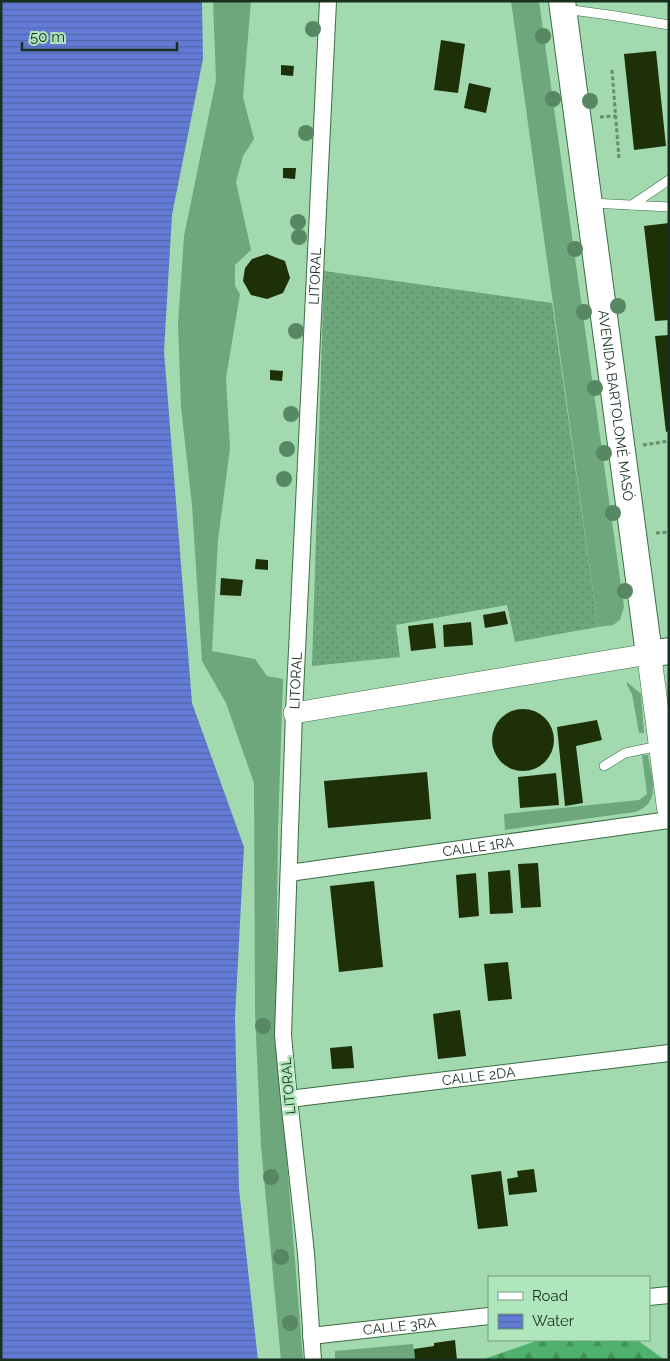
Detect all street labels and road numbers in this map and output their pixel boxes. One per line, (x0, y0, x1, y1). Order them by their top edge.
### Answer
street label: LITORAL (306, 247, 324, 305)
street label: AVENIDA BARTOLOMÉ MASÓ (595, 309, 638, 502)
street label: LITORAL (286, 652, 305, 710)
street label: CALLE 1RA (441, 834, 515, 860)
street label: LITORAL (278, 1057, 298, 1115)
street label: CALLE 2DA (441, 1064, 517, 1088)
street label: CALLE 3RA (362, 1314, 437, 1338)

